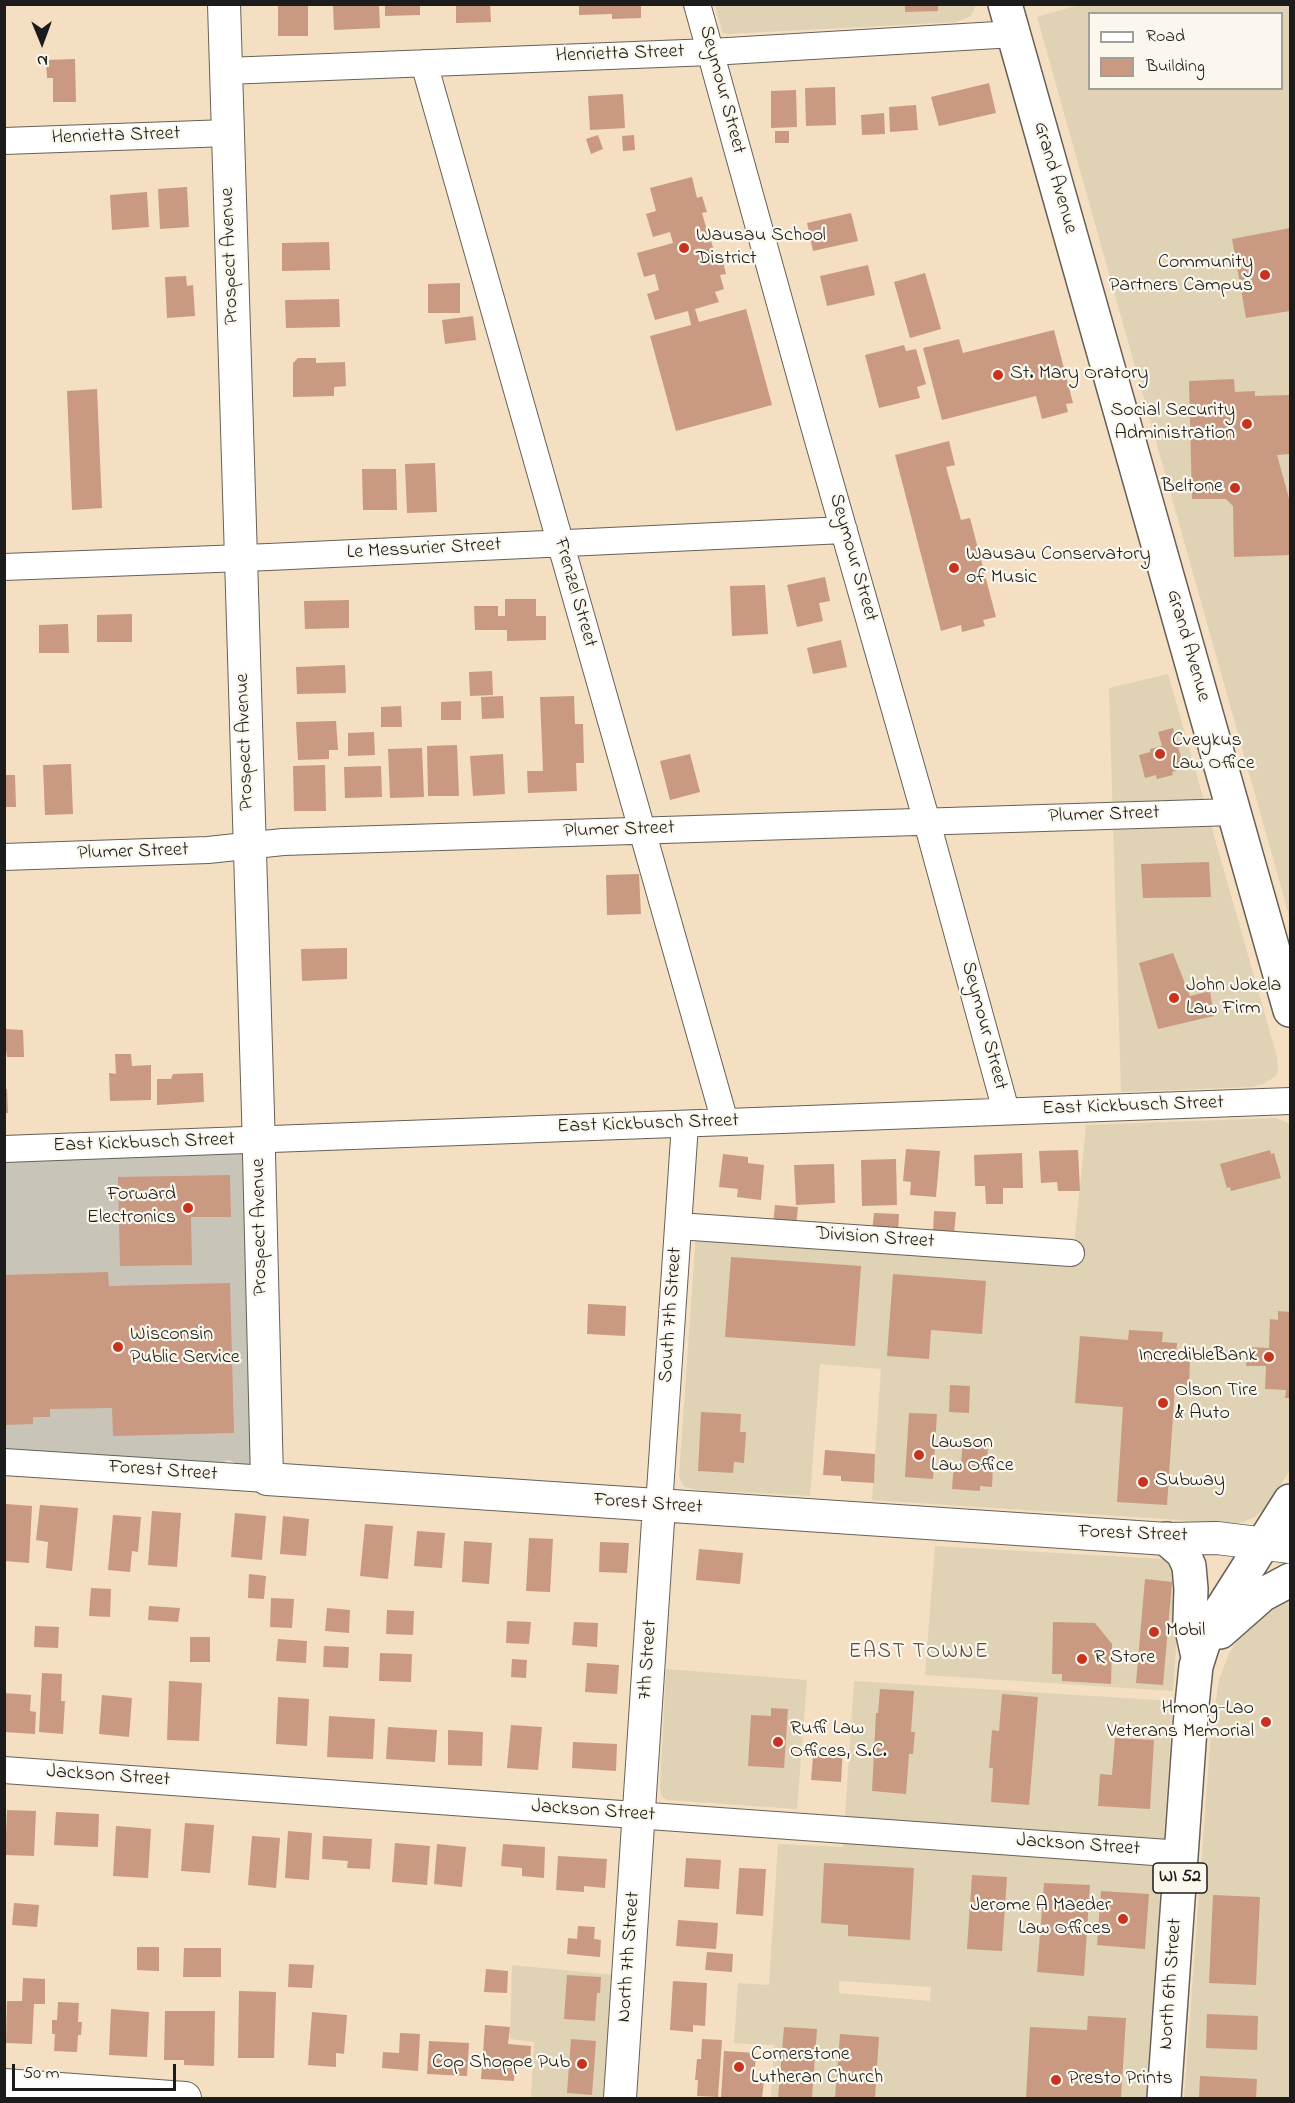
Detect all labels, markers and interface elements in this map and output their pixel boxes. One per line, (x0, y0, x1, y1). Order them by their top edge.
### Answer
north arrow (12, 12, 72, 72)
legend (1088, 12, 1283, 90)
street label: Seymour Street (692, 23, 750, 157)
text: Road (1146, 24, 1185, 50)
street label: Henrietta Street (555, 41, 685, 69)
text: N (37, 48, 48, 72)
text: Building (1146, 54, 1205, 80)
street label: Grand Avenue (1027, 119, 1081, 237)
street label: Henrietta Street (51, 123, 181, 151)
street label: Prospect Avenue (217, 187, 245, 325)
place label: Wausau School District (696, 225, 826, 272)
marker: Wausau School District (677, 241, 691, 255)
place label: Community Partners Campus (1109, 252, 1253, 299)
marker: Community Partners Campus (1258, 268, 1272, 282)
place label: St. Mary Oratory (1010, 363, 1148, 387)
marker: St. Mary Oratory (991, 368, 1005, 382)
place label: Social Security Administration (1110, 400, 1235, 447)
marker: Social Security Administration (1240, 417, 1254, 431)
place label: Beltone (1161, 476, 1223, 500)
marker: Beltone (1228, 481, 1242, 495)
street label: Seymour Street (822, 491, 882, 625)
street label: Le Messurier Street (346, 534, 502, 566)
street label: Frenzel Street (547, 536, 601, 650)
place label: Wausau Conservatory of Music (966, 544, 1151, 591)
marker: Wausau Conservatory of Music (947, 561, 961, 575)
street label: Grand Avenue (1160, 587, 1214, 705)
street label: Prospect Avenue (232, 673, 260, 811)
place label: Cveykus Law Office (1172, 730, 1255, 777)
marker: Cveykus Law Office (1153, 747, 1167, 761)
street label: Plumer Street (1048, 802, 1160, 830)
street label: Plumer Street (563, 817, 675, 845)
street label: Plumer Street (77, 839, 189, 867)
street label: Seymour Street (954, 959, 1012, 1093)
place label: John Jokela Law Firm (1186, 975, 1281, 1022)
marker: John Jokela Law Firm (1167, 991, 1181, 1005)
street label: East Kickbusch Street (1042, 1092, 1224, 1122)
street label: East Kickbusch Street (557, 1110, 739, 1140)
street label: East Kickbusch Street (53, 1129, 235, 1159)
street label: Prospect Avenue (248, 1158, 274, 1296)
place label: Forward Electronics (87, 1184, 176, 1231)
marker: Forward Electronics (181, 1201, 195, 1215)
street label: Division Street (815, 1223, 935, 1255)
street label: South 7th Street (655, 1246, 689, 1384)
place label: Wisconsin Public Service (130, 1324, 240, 1371)
marker: Wisconsin Public Service (111, 1340, 125, 1354)
place label: IncredibleBank (1138, 1345, 1257, 1369)
marker: IncredibleBank (1262, 1350, 1276, 1364)
place label: Olson Tire & Auto (1175, 1380, 1257, 1427)
marker: Olson Tire & Auto (1156, 1396, 1170, 1410)
place label: Lawson Law Office (931, 1432, 1014, 1479)
marker: Lawson Law Office (912, 1448, 926, 1462)
street label: Forest Street (108, 1456, 218, 1488)
place label: Subway (1155, 1470, 1225, 1494)
marker: Subway (1136, 1475, 1150, 1489)
street label: Forest Street (593, 1489, 703, 1521)
street label: Forest Street (1078, 1521, 1188, 1549)
street label: 7th Street (634, 1619, 664, 1701)
place label: Mobil (1166, 1620, 1205, 1644)
marker: Mobil (1147, 1625, 1161, 1639)
district label: EAST TOWNE (849, 1641, 989, 1667)
place label: R Store (1094, 1647, 1155, 1671)
marker: R Store (1075, 1652, 1089, 1666)
place label: Hmong-Lao Veterans Memorial (1107, 1698, 1254, 1745)
marker: Hmong-Lao Veterans Memorial (1259, 1715, 1273, 1729)
place label: Ruffi Law Offices, S.C. (790, 1718, 887, 1765)
marker: Ruffi Law Offices, S.C. (771, 1735, 785, 1749)
street label: Jackson Street (45, 1761, 171, 1793)
street label: Jackson Street (530, 1796, 656, 1828)
street label: Jackson Street (1015, 1830, 1141, 1862)
road number: WI 52 (1153, 1863, 1207, 1893)
street label: North 7th Street (613, 1891, 647, 2023)
place label: Jerome A Maeder Law Offices (971, 1895, 1111, 1942)
marker: Jerome A Maeder Law Offices (1116, 1912, 1130, 1926)
street label: North 6th Street (1155, 1917, 1189, 2051)
place label: Cornerstone Lutheran Church (751, 2044, 883, 2091)
scale bar (15, 2052, 178, 2090)
place label: Cop Shoppe Pub (432, 2052, 570, 2076)
marker: Cop Shoppe Pub (575, 2057, 589, 2071)
marker: Cornerstone Lutheran Church (732, 2060, 746, 2074)
text: 50 m (23, 2061, 60, 2087)
place label: Presto Prints (1068, 2068, 1173, 2092)
marker: Presto Prints (1049, 2073, 1063, 2087)

